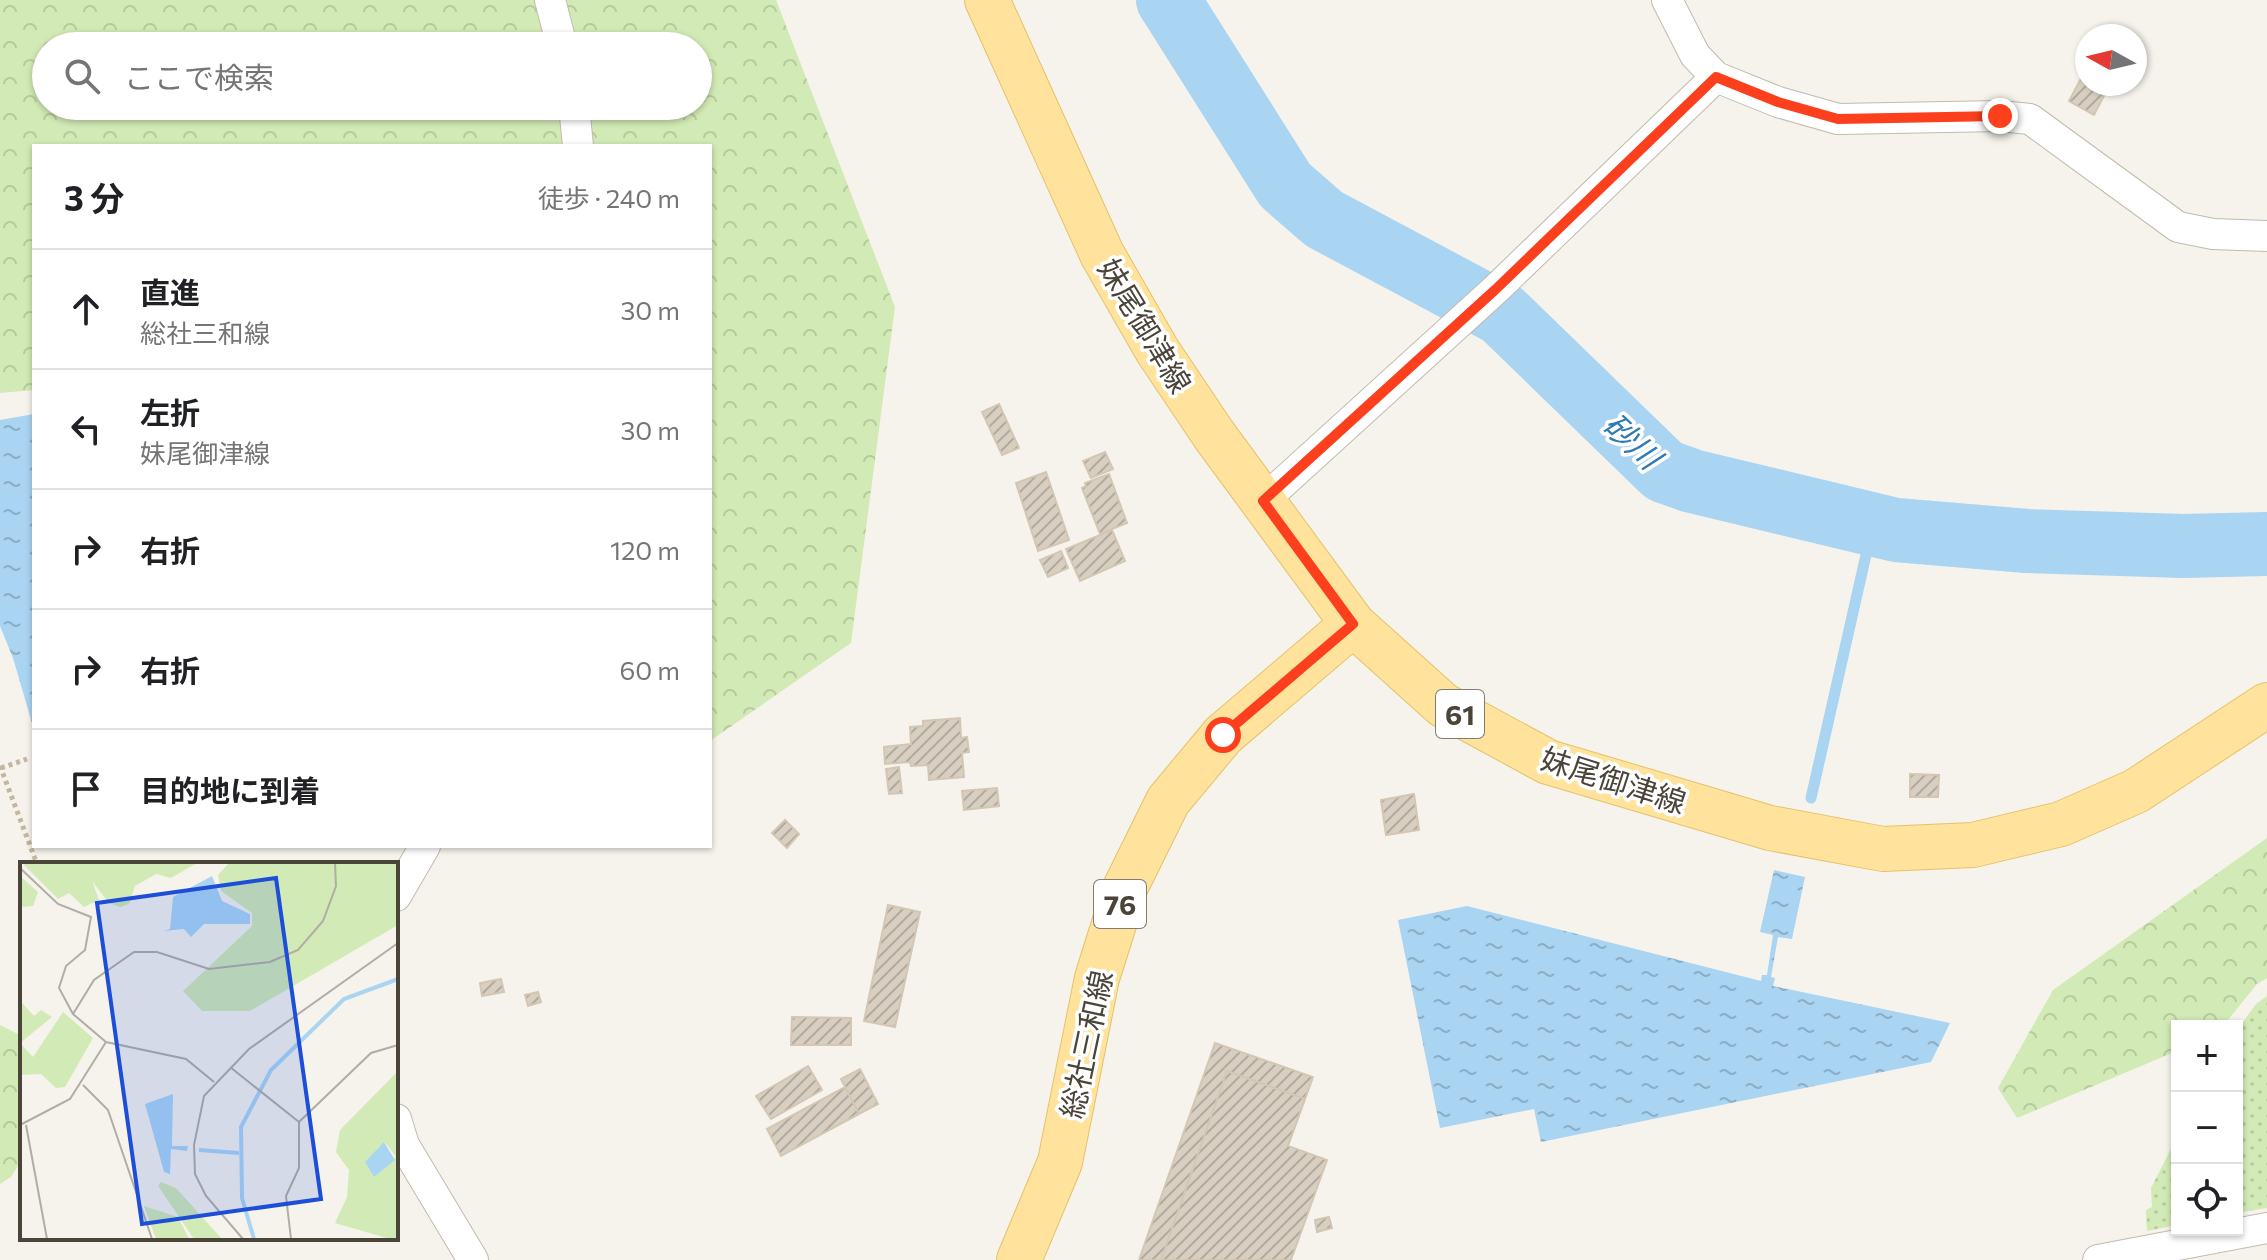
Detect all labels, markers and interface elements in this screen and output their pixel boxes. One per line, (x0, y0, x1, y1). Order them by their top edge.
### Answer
north arrow (2075, 24, 2147, 96)
search box (32, 32, 712, 120)
icon: search (60, 54, 104, 98)
text: ここで検索 (124, 58, 274, 95)
route end (1982, 98, 2018, 134)
text: 3 分 (64, 176, 124, 218)
text: 徒歩 · 240 m (538, 182, 680, 213)
street label: 妹尾御津線 (1092, 251, 1200, 399)
text: 直進 (140, 273, 200, 310)
icon: ahead (64, 287, 108, 331)
text: 30 m (621, 294, 680, 325)
text: 総社三和線 (140, 317, 270, 348)
text: 左折 (140, 393, 200, 430)
water label: 砂川 (1596, 404, 1672, 478)
icon: left (64, 407, 108, 451)
text: 30 m (621, 414, 680, 445)
text: 妹尾御津線 (140, 437, 270, 468)
icon: right (64, 527, 108, 571)
text: 右折 (140, 531, 200, 568)
text: 120 m (610, 534, 680, 565)
icon: right (64, 647, 108, 691)
text: 右折 (140, 651, 200, 688)
text: 60 m (620, 654, 680, 685)
road number: 61 (1436, 690, 1484, 738)
route start (1205, 717, 1241, 753)
street label: 妹尾御津線 (1537, 738, 1691, 820)
icon: arrive (64, 767, 108, 811)
text: 目的地に到着 (140, 771, 320, 808)
inset map (20, 862, 398, 1240)
road number: 76 (1094, 880, 1146, 928)
street label: 総社三和線 (1051, 967, 1119, 1121)
map controls (2171, 1020, 2243, 1236)
button: + (2171, 1020, 2243, 1092)
button: − (2171, 1092, 2243, 1164)
button: locate (2171, 1164, 2243, 1236)

